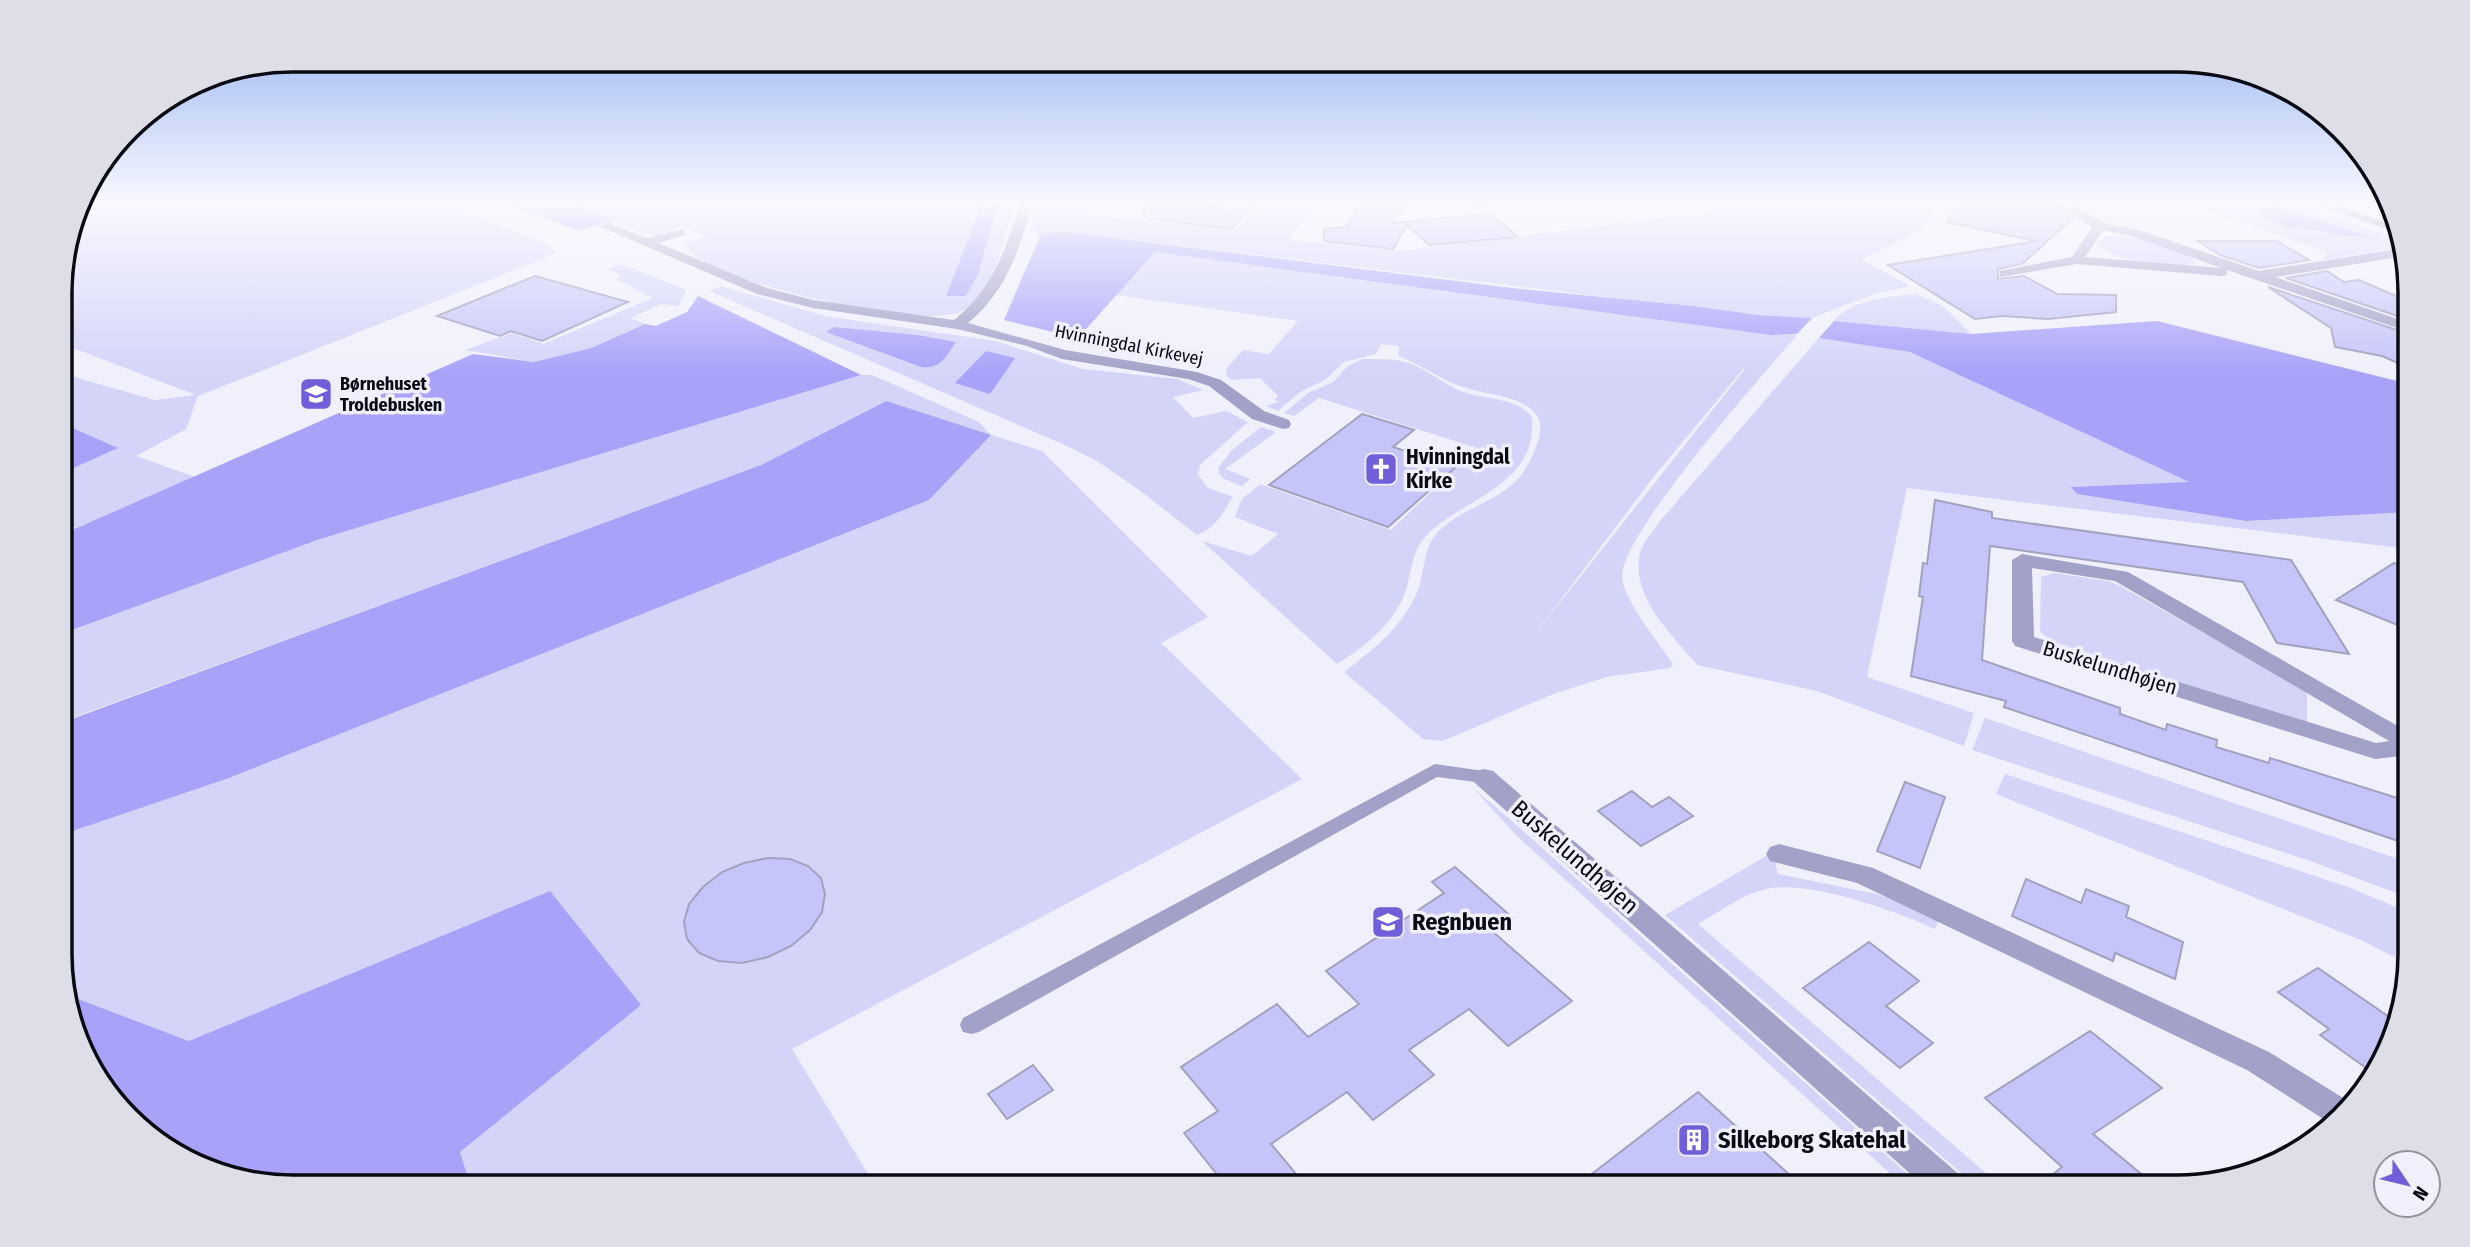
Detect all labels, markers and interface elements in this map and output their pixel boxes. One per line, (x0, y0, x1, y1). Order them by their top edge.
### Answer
street label: Hvinningdal Kirkevej (1053, 320, 1205, 370)
place label: Børnehuset Troldebusken (340, 373, 442, 416)
school or university icon: Børnehuset Troldebusken (297, 375, 335, 413)
place label: Hvinningdal Kirke (1406, 444, 1510, 494)
church icon: Hvinningdal Kirke (1362, 450, 1400, 488)
street label: Buskelundhøjen (2040, 635, 2180, 701)
street label: Buskelundhøjen (1506, 794, 1644, 920)
school or university icon: Regnbuen (1369, 903, 1407, 941)
place label: Regnbuen (1412, 908, 1512, 936)
building icon: Silkeborg Skatehal (1675, 1121, 1713, 1159)
place label: Silkeborg Skatehal (1718, 1126, 1906, 1154)
north arrow (2372, 1149, 2442, 1219)
text: N (2408, 1182, 2433, 1205)

